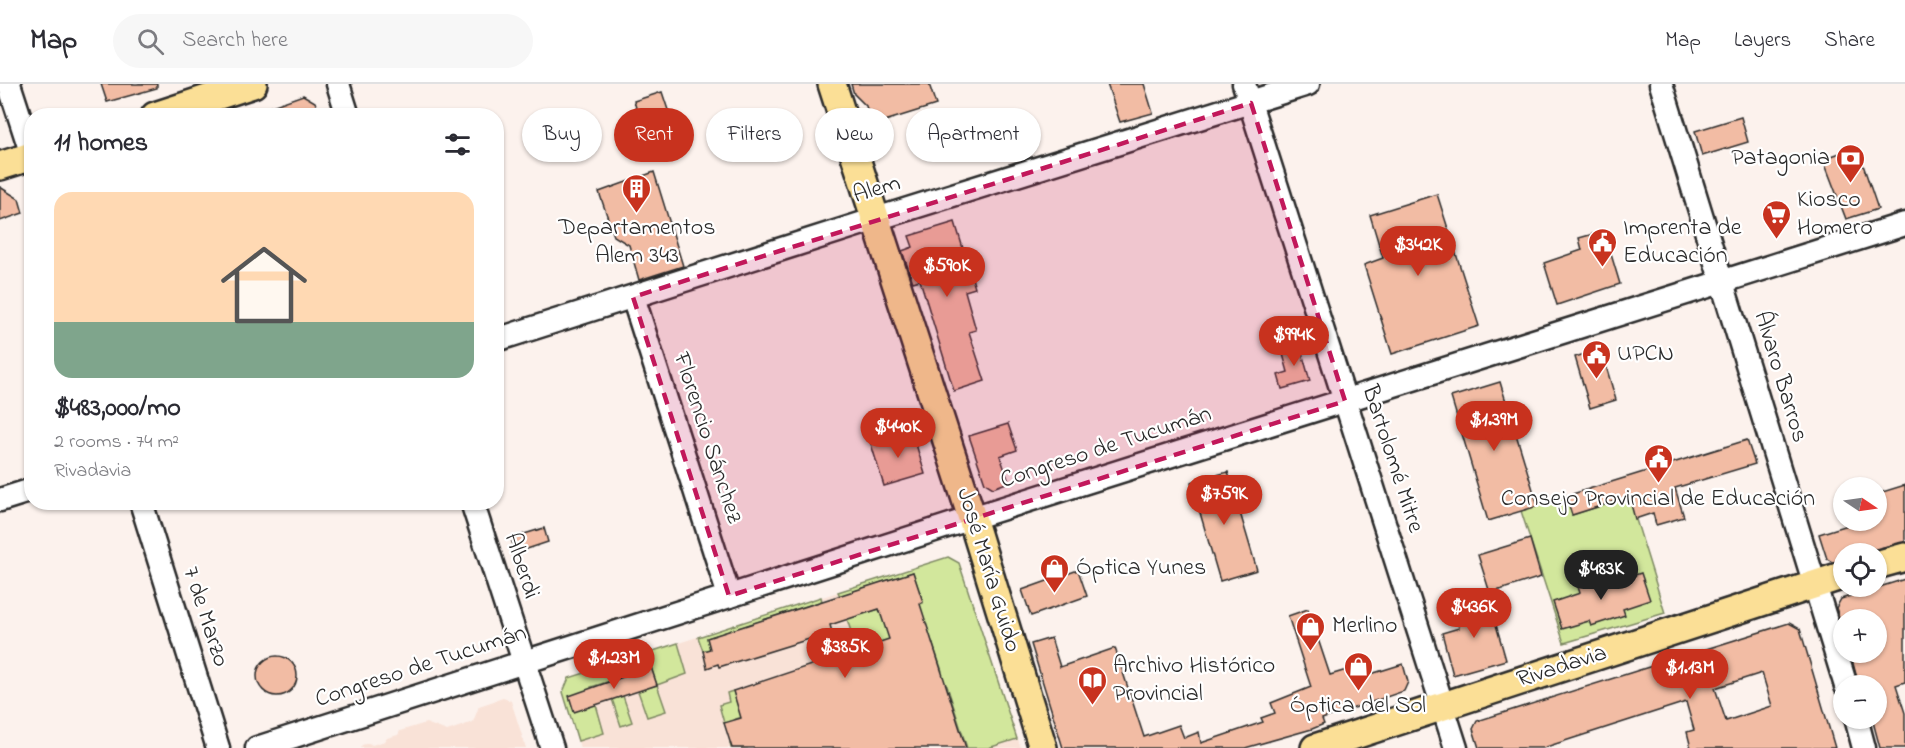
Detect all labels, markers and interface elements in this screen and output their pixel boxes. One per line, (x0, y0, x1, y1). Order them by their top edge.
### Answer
search box (113, 14, 533, 68)
text: Map (30, 21, 77, 62)
icon: search (134, 25, 167, 58)
text: Search here (182, 25, 288, 57)
text: Map (1665, 26, 1701, 56)
text: Layers (1734, 26, 1791, 56)
text: Share (1824, 26, 1875, 56)
chip: Buy (522, 108, 602, 162)
chip: Rent (614, 108, 694, 162)
chip: Filters (706, 108, 803, 162)
chip: New (815, 108, 894, 162)
chip: Apartment (906, 108, 1041, 162)
text: 11 homes (54, 125, 148, 163)
icon: filters (441, 128, 474, 161)
place label: Patagonia (1731, 141, 1830, 176)
bank icon: Patagonia (1835, 142, 1867, 184)
street label: Alem (849, 166, 905, 214)
building icon: Departamentos Alem 343 (621, 172, 653, 214)
place label: Kiosco Homero (1797, 183, 1873, 246)
supermarket icon: Kiosco Homero (1760, 198, 1792, 240)
place label: Departamentos Alem 343 (558, 211, 715, 274)
place label: Imprenta de Educación (1623, 211, 1742, 274)
pin: $342K (1376, 226, 1460, 277)
public building icon: Imprenta de Educación (1586, 226, 1618, 268)
icon: home (210, 231, 318, 339)
text: $342K (1394, 231, 1442, 260)
pin: $590K (905, 247, 989, 298)
text: $590K (923, 252, 971, 281)
street label: Álvaro Barros (1743, 307, 1817, 447)
pin: $994K (1252, 316, 1336, 367)
text: $994K (1273, 321, 1315, 350)
place label: UPCN (1617, 337, 1674, 372)
public building icon: UPCN (1580, 338, 1612, 380)
street label: Florencio Sánchez (663, 347, 751, 529)
street label: Bartolomé Mitre (1351, 380, 1432, 538)
text: $483,000/mo (54, 390, 181, 428)
street label: Congreso de Tucumán (996, 397, 1216, 499)
pin: $1.39M (1445, 401, 1543, 452)
text: $1.39M (1470, 406, 1518, 435)
pin: $440K (856, 408, 940, 459)
text: $440K (875, 413, 921, 442)
text: 2 rooms · 74 m² (54, 428, 179, 457)
public building icon: Consejo Provincial de Educación (1642, 442, 1674, 484)
text: Rivadavia (54, 457, 131, 486)
pin: $759K (1182, 475, 1266, 526)
north arrow (1833, 477, 1887, 531)
map controls (1833, 477, 1887, 729)
text: $759K (1200, 480, 1248, 509)
place label: Consejo Provincial de Educación (1501, 482, 1815, 517)
street label: José María Guido (946, 483, 1030, 657)
street label: Alberdi (494, 528, 548, 604)
button: locate (1833, 543, 1887, 597)
pin: $483K (1559, 550, 1643, 601)
place label: Óptica Yunes (1076, 551, 1206, 586)
shop icon: Óptica Yunes (1039, 552, 1071, 594)
text: $483K (1578, 555, 1624, 584)
street label: 7 de Marzo (172, 562, 238, 672)
pin: $436K (1432, 588, 1516, 639)
text: $436K (1450, 593, 1498, 622)
place label: Merlino (1332, 609, 1397, 644)
button: + (1833, 609, 1887, 663)
shop icon: Merlino (1295, 610, 1327, 652)
street label: Congreso de Tucumán (311, 616, 531, 718)
pin: $385K (803, 628, 887, 679)
text: $385K (821, 633, 870, 662)
street label: Rivadavia (1512, 636, 1612, 698)
pin: $1.23M (565, 639, 663, 690)
text: $1.23M (588, 644, 640, 673)
place label: Archivo Histórico Provincial (1113, 649, 1275, 712)
pin: $1.13M (1641, 649, 1739, 700)
shop icon: Óptica del Sol (1342, 650, 1374, 692)
text: $1.13M (1665, 654, 1715, 683)
library icon: Archivo Histórico Provincial (1076, 664, 1108, 706)
button: − (1833, 675, 1887, 729)
place label: Óptica del Sol (1290, 689, 1426, 724)

